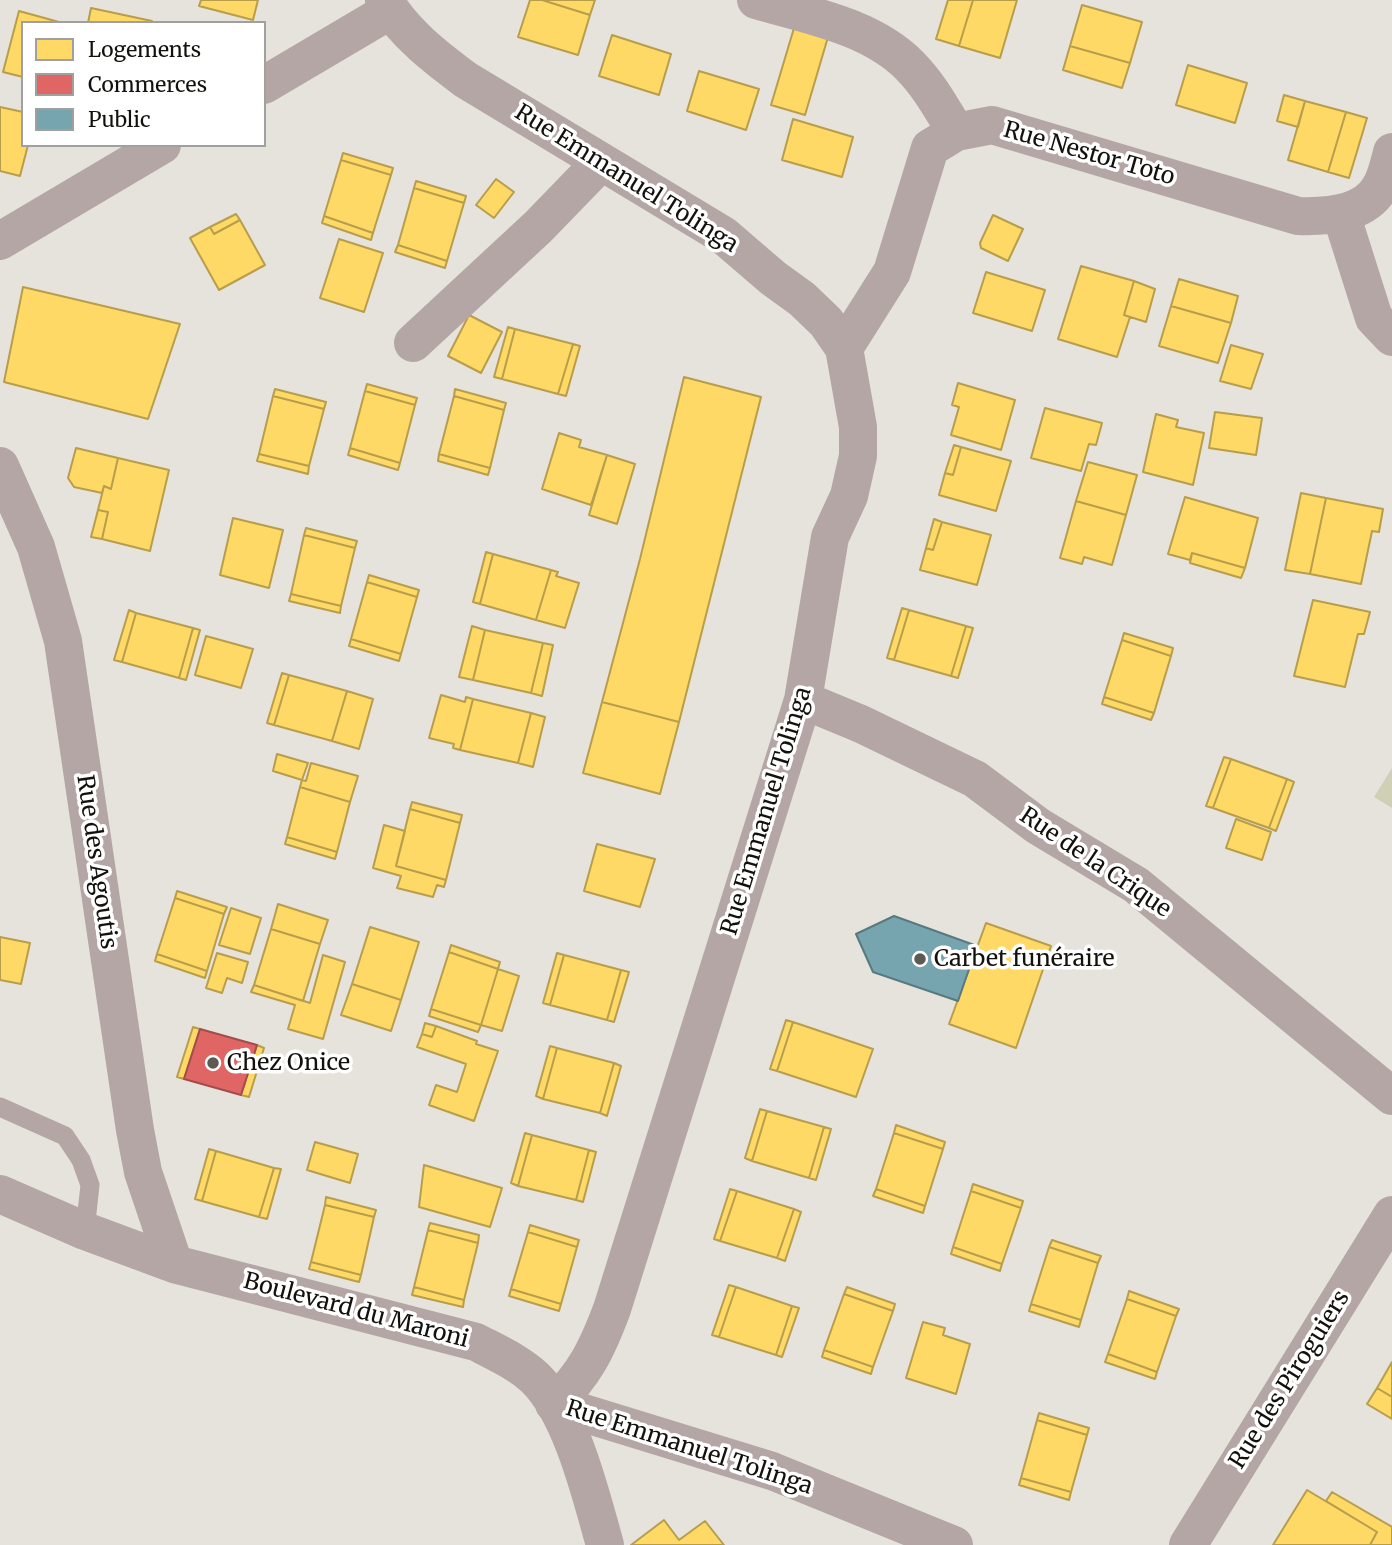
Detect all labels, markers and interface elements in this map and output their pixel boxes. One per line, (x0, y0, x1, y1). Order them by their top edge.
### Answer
legend (21, 21, 266, 147)
text: Logements (88, 36, 201, 63)
text: Commerces (88, 71, 207, 98)
street label: Rue Emmanuel Tolinga (509, 99, 743, 259)
text: Public (88, 106, 151, 133)
street label: Rue Nestor Toto (1000, 116, 1178, 192)
street label: Rue Emmanuel Tolinga (716, 684, 818, 938)
street label: Rue des Agoutis (70, 773, 122, 951)
street label: Rue de la Crique (1014, 802, 1176, 924)
place label: Carbet funéraire (934, 945, 1114, 973)
marker: Carbet funéraire (912, 951, 928, 967)
place label: Chez Onice (227, 1049, 350, 1077)
marker: Chez Onice (205, 1055, 221, 1071)
street label: Boulevard du Maroni (240, 1268, 472, 1354)
street label: Rue des Piroguiers (1224, 1286, 1356, 1474)
street label: Rue Emmanuel Tolinga (562, 1395, 816, 1501)

